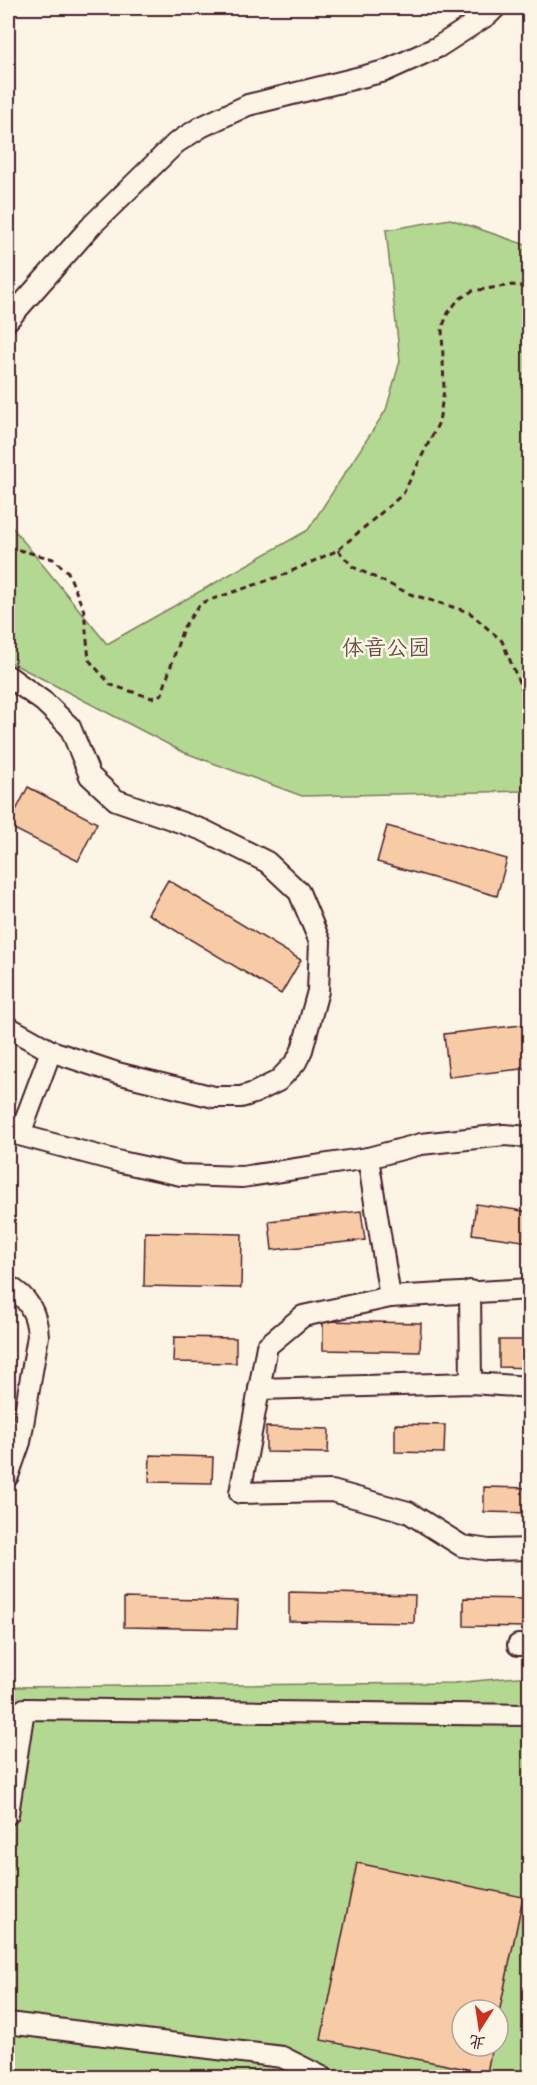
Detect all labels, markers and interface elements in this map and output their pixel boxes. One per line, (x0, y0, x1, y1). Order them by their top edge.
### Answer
park label: 体音公园 (342, 637, 430, 664)
north arrow (450, 1998, 510, 2058)
text: 北 (468, 2028, 487, 2051)

